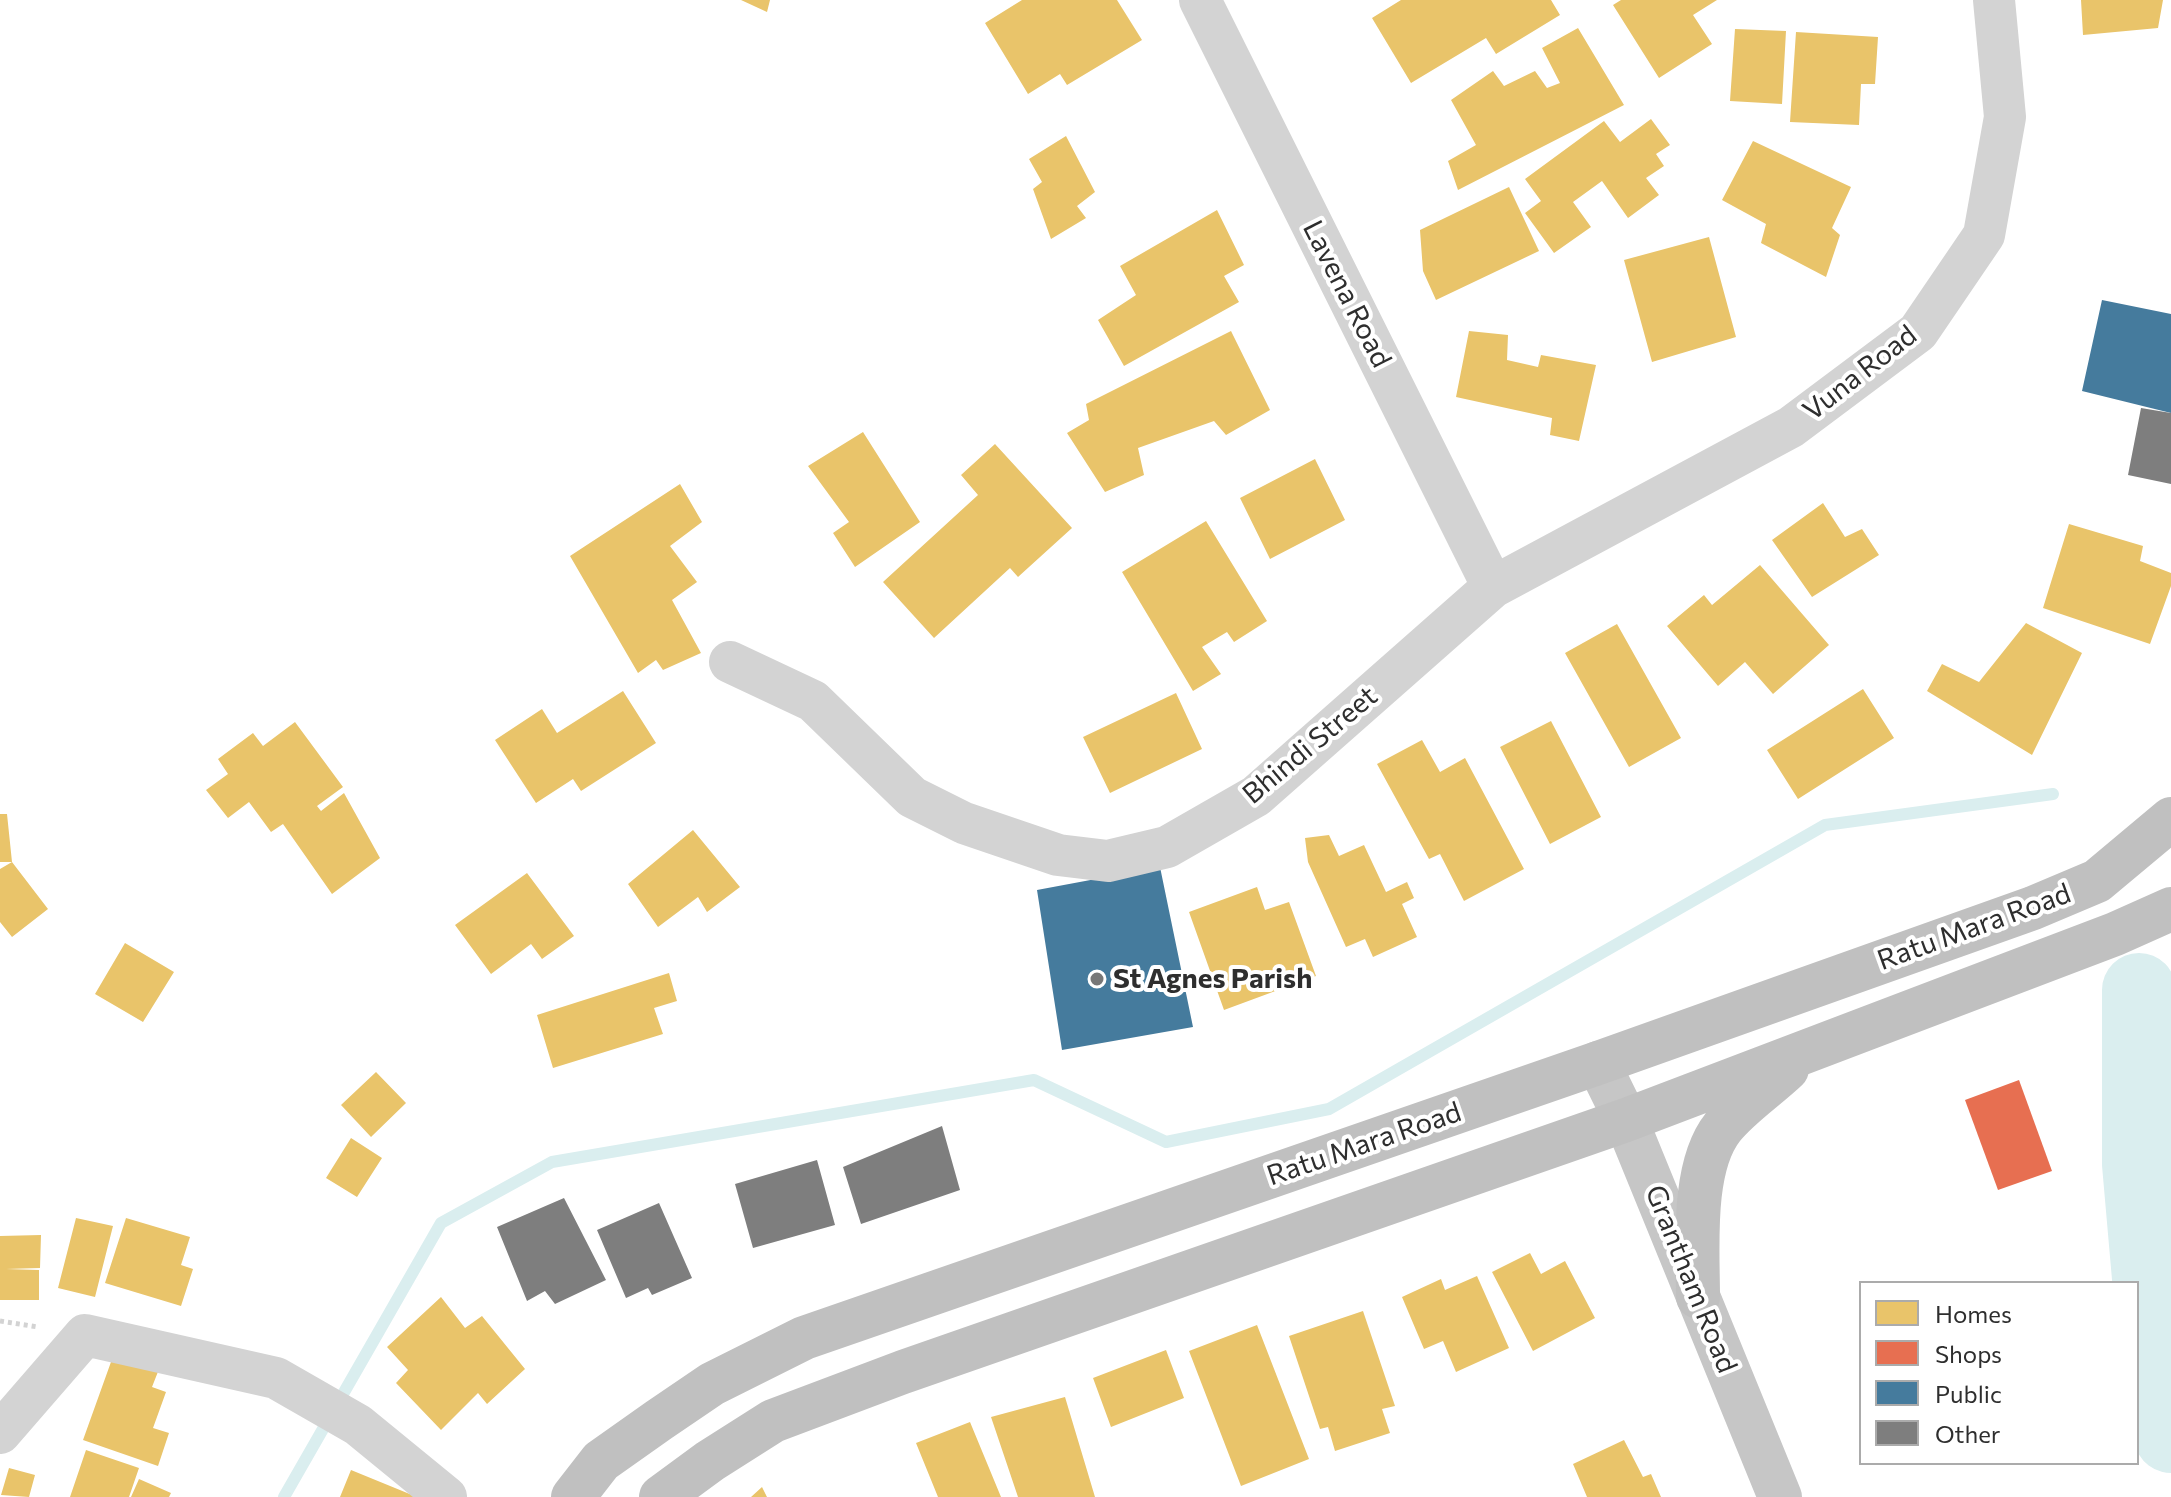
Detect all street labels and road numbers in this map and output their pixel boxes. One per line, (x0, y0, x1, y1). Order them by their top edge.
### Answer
street label: Lavena Road (1296, 215, 1398, 373)
street label: Vuna Road (1797, 318, 1923, 428)
street label: Bhindi Street (1236, 679, 1384, 811)
street label: Ratu Mara Road (1873, 876, 2075, 978)
street label: Ratu Mara Road (1262, 1095, 1466, 1193)
street label: Grantham Road (1638, 1180, 1744, 1378)

